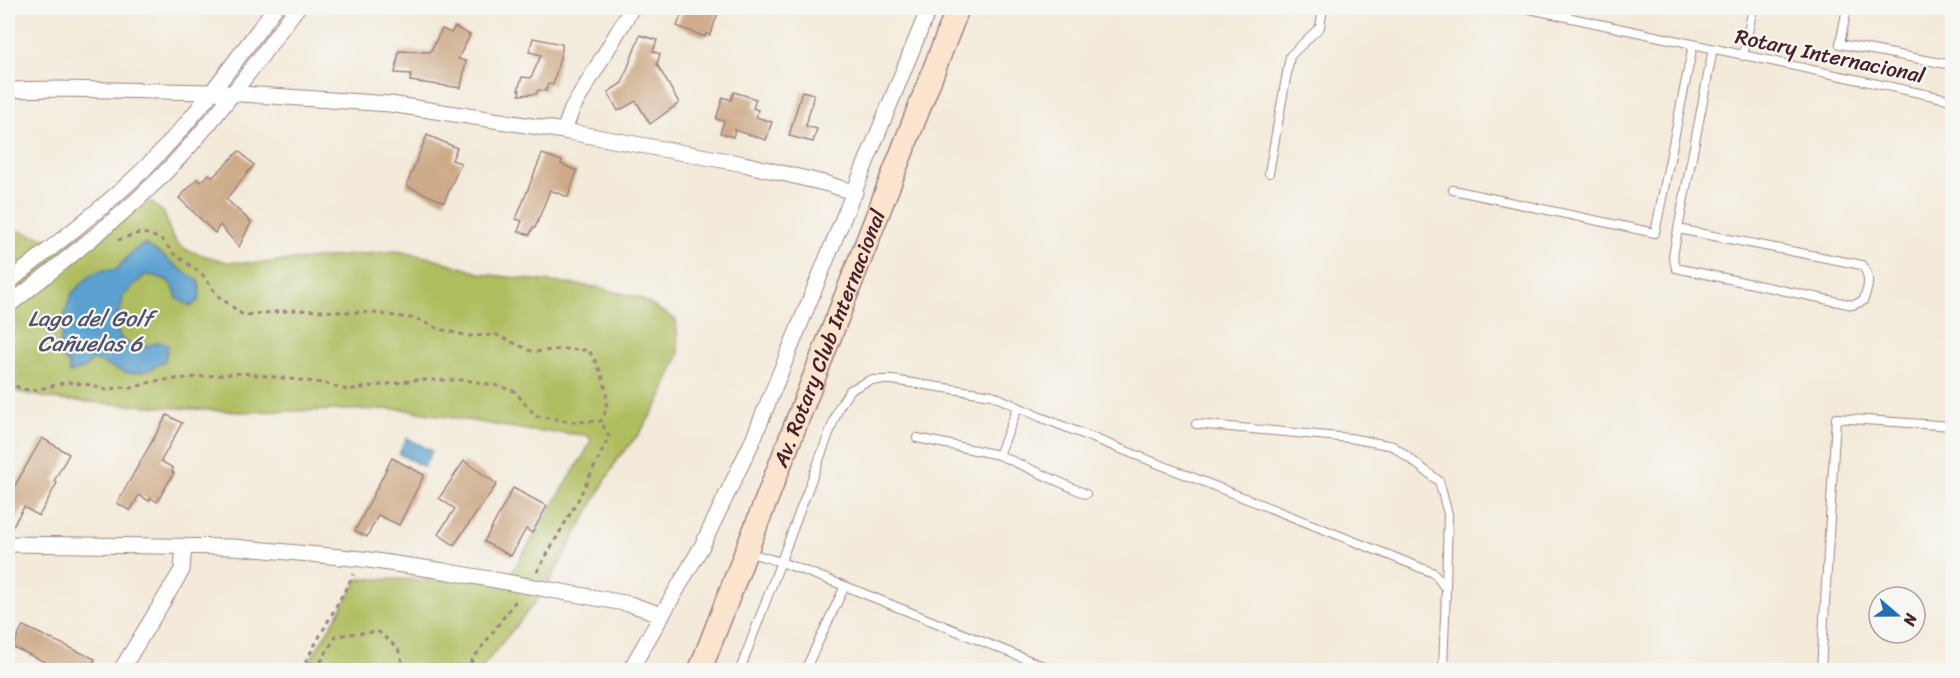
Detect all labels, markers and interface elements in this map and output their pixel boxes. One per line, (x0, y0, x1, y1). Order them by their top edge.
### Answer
street label: Rotary Internacional (1732, 17, 1929, 95)
street label: Av. Rotary Club Internacional (761, 203, 897, 474)
water label: Lago del Golf Cañuelas 6 (28, 299, 158, 363)
north arrow (1867, 585, 1927, 645)
text: N (1895, 609, 1926, 631)

